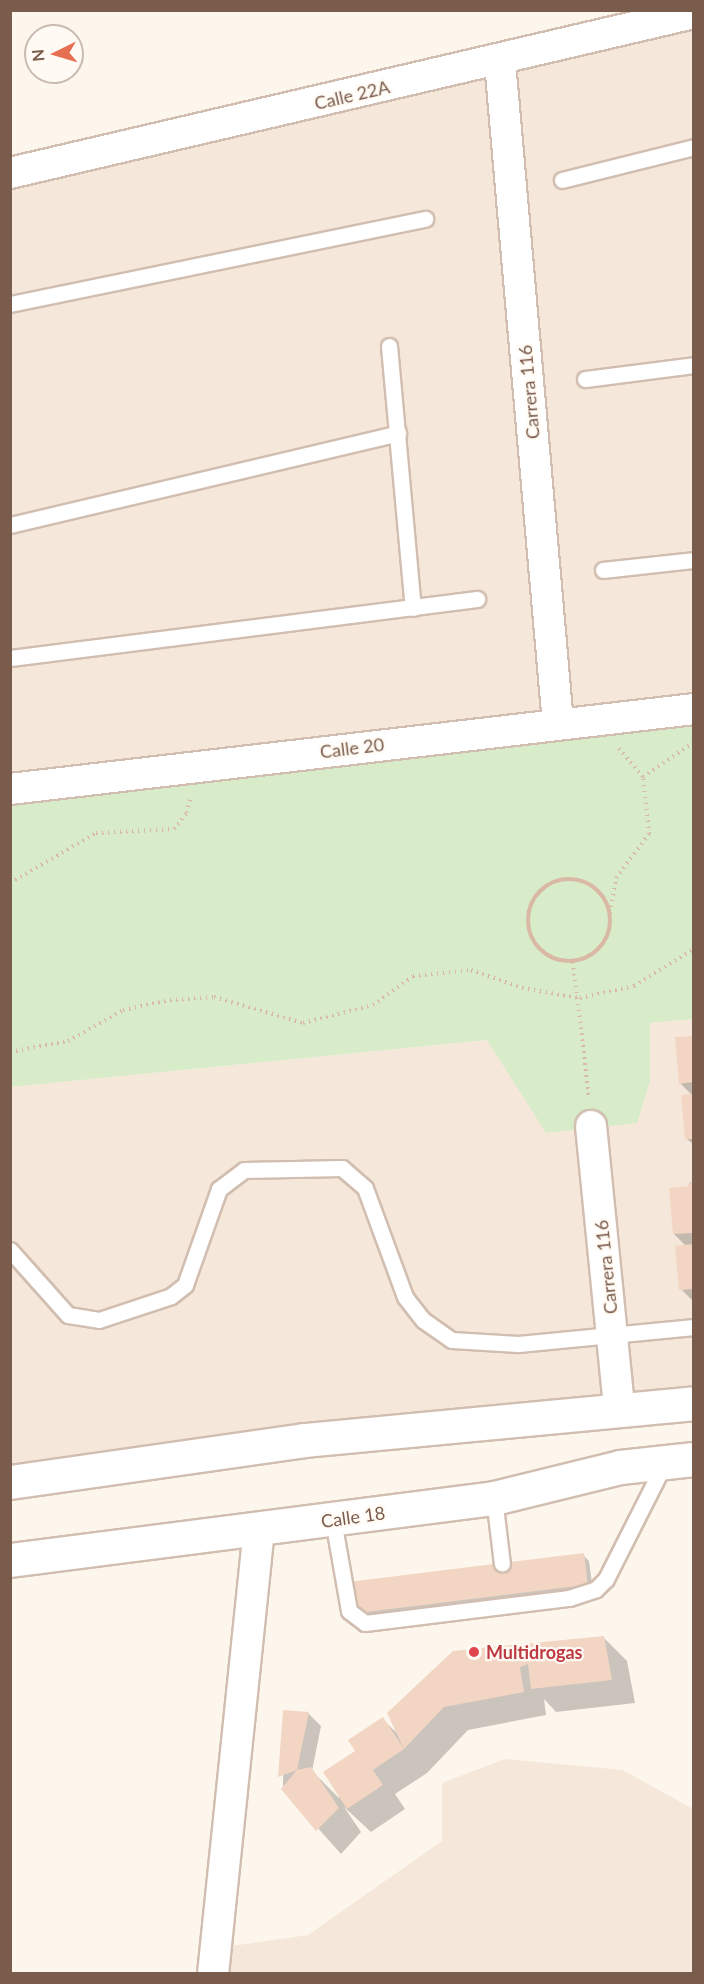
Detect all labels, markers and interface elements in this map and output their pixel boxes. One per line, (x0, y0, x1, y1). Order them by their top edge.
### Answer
north arrow (24, 24, 84, 84)
text: N (28, 48, 48, 62)
street label: Calle 22A (312, 76, 392, 114)
street label: Carrera 116 (514, 344, 544, 440)
street label: Calle 20 (319, 733, 385, 763)
street label: Carrera 116 (590, 1219, 622, 1315)
street label: Calle 18 (320, 1502, 386, 1532)
place label: Multidrogas (486, 1641, 583, 1663)
marker: Multidrogas (467, 1645, 481, 1659)

